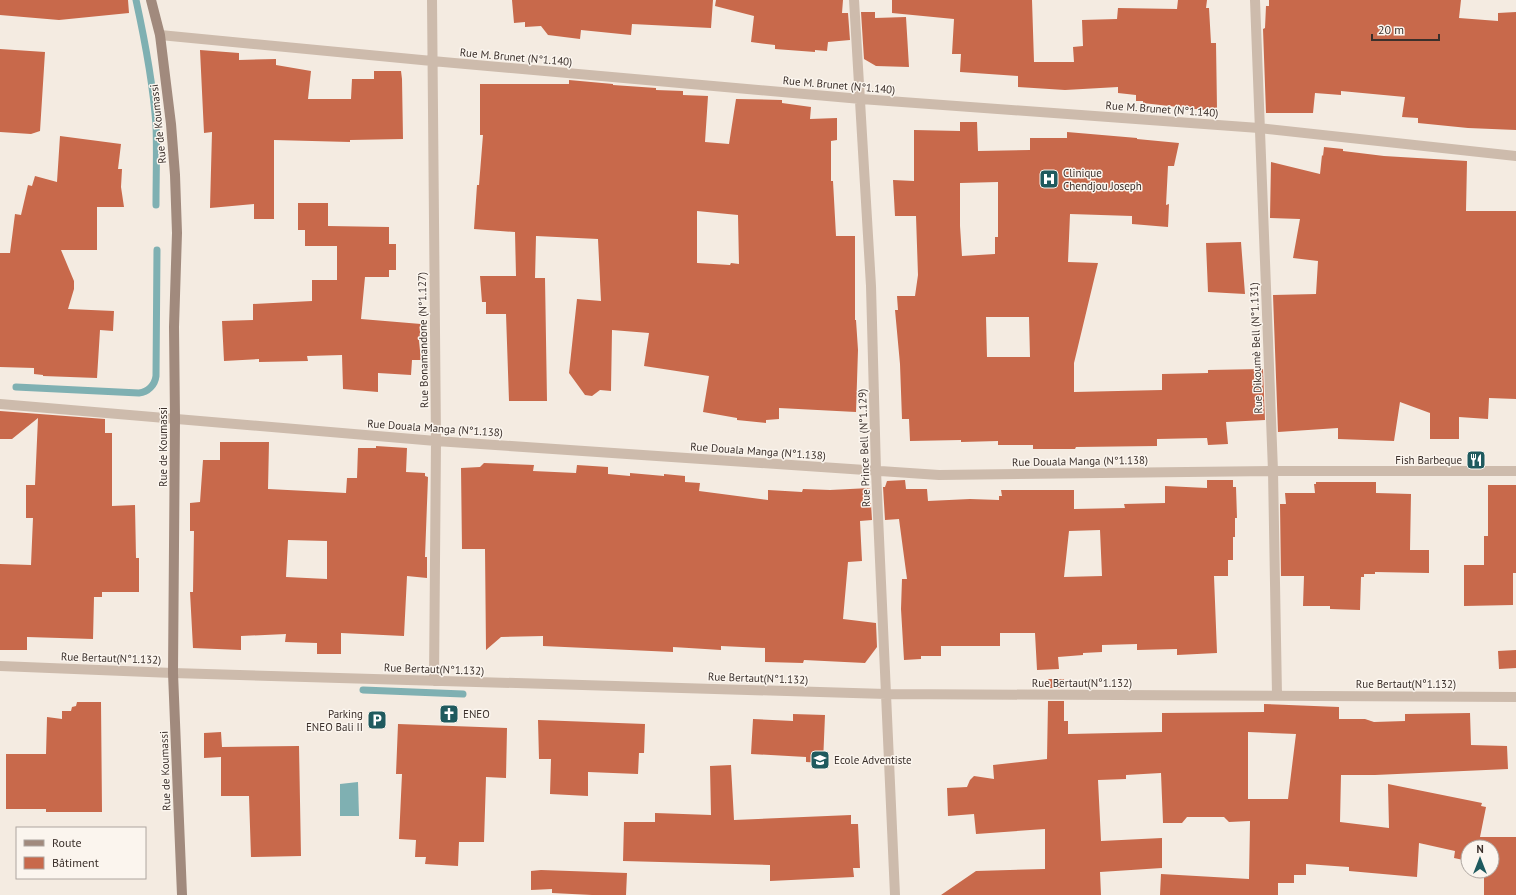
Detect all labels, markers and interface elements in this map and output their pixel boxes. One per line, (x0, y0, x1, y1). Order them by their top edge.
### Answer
scale bar (1372, 16, 1439, 42)
text: 20 m (1378, 22, 1404, 37)
street label: Rue M. Brunet (N°1.140) (459, 45, 573, 69)
street label: Rue M. Brunet (N°1.140) (782, 73, 896, 97)
street label: Rue de Koumassi (147, 83, 169, 164)
street label: Rue M. Brunet (N°1.140) (1105, 98, 1219, 120)
place label: Clinique Chendjou Joseph (1063, 166, 1142, 193)
hospital icon: Clinique Chendjou Joseph (1038, 168, 1060, 190)
street label: Rue Bonamandone (N°1.127) (415, 272, 431, 408)
street label: Rue Dikoumè Bell (N°1.131) (1247, 282, 1265, 414)
street label: Rue Prince Bell (N°1.129) (855, 389, 873, 507)
street label: Rue de Koumassi (156, 407, 170, 487)
street label: Rue Douala Manga (N°1.138) (367, 416, 503, 440)
street label: Rue Douala Manga (N°1.138) (690, 439, 826, 463)
restaurant icon: Fish Barbeque (1465, 449, 1487, 471)
street label: Rue Douala Manga (N°1.138) (1012, 453, 1148, 469)
place label: Fish Barbeque (1395, 453, 1462, 467)
street label: Rue Bertaut(N°1.132) (61, 649, 161, 667)
street label: Rue Bertaut(N°1.132) (384, 660, 484, 678)
street label: Rue Bertaut(N°1.132) (708, 669, 808, 687)
street label: Rue Bertaut(N°1.132) (1032, 676, 1132, 690)
street label: Rue Bertaut(N°1.132) (1356, 677, 1456, 691)
church icon: ENEO (438, 703, 460, 725)
place label: Parking ENEO Bali II (306, 707, 363, 734)
place label: ENEO (463, 707, 490, 721)
parking icon: Parking ENEO Bali II (366, 709, 388, 731)
street label: Rue de Koumassi (157, 731, 173, 811)
school or university icon: Ecole Adventiste (809, 749, 831, 771)
place label: Ecole Adventiste (834, 753, 912, 767)
legend (16, 827, 146, 879)
text: Route (52, 835, 82, 850)
north arrow (1460, 839, 1500, 879)
text: N (1476, 842, 1484, 856)
text: Bâtiment (52, 855, 99, 870)

